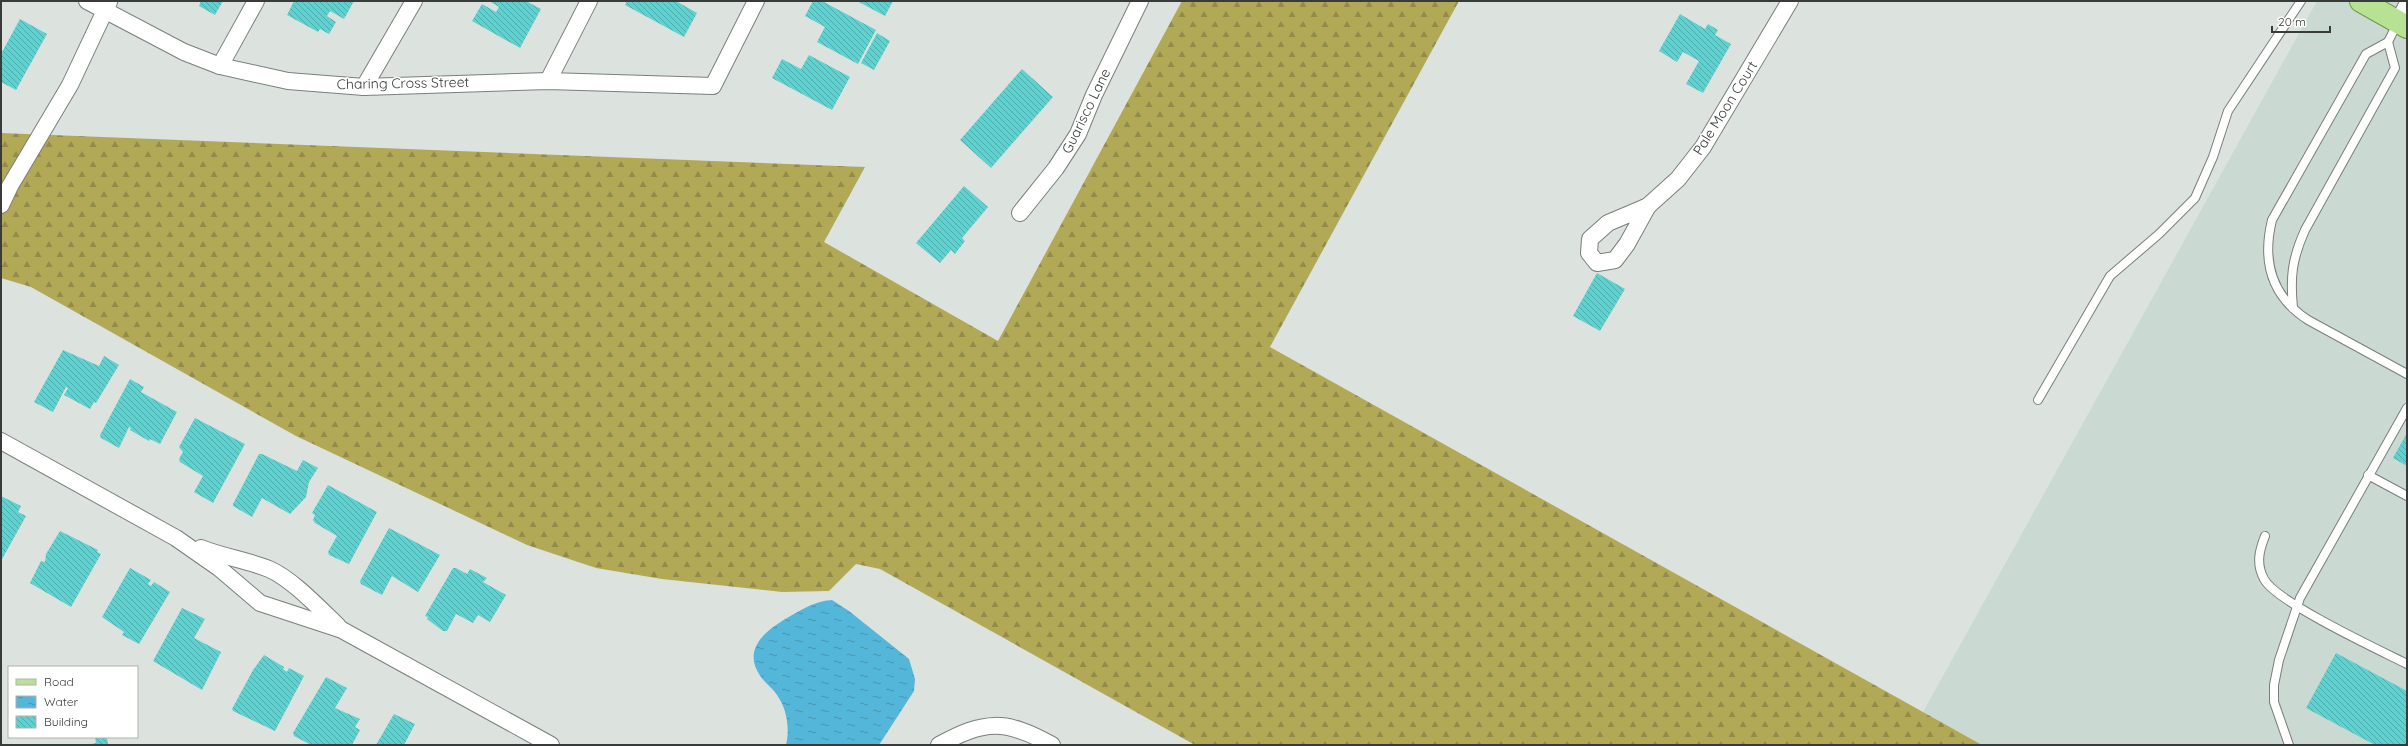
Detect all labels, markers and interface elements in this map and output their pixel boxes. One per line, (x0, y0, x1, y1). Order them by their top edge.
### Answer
scale bar (2272, 8, 2330, 34)
text: 20 m (2278, 14, 2306, 29)
street label: Pale Moon Court (1689, 57, 1761, 158)
street label: Guarisco Lane (1058, 65, 1114, 157)
street label: Charing Cross Street (337, 73, 470, 93)
legend (8, 666, 138, 738)
text: Road (44, 674, 74, 689)
text: Water (44, 694, 79, 709)
text: Building (44, 714, 88, 729)

